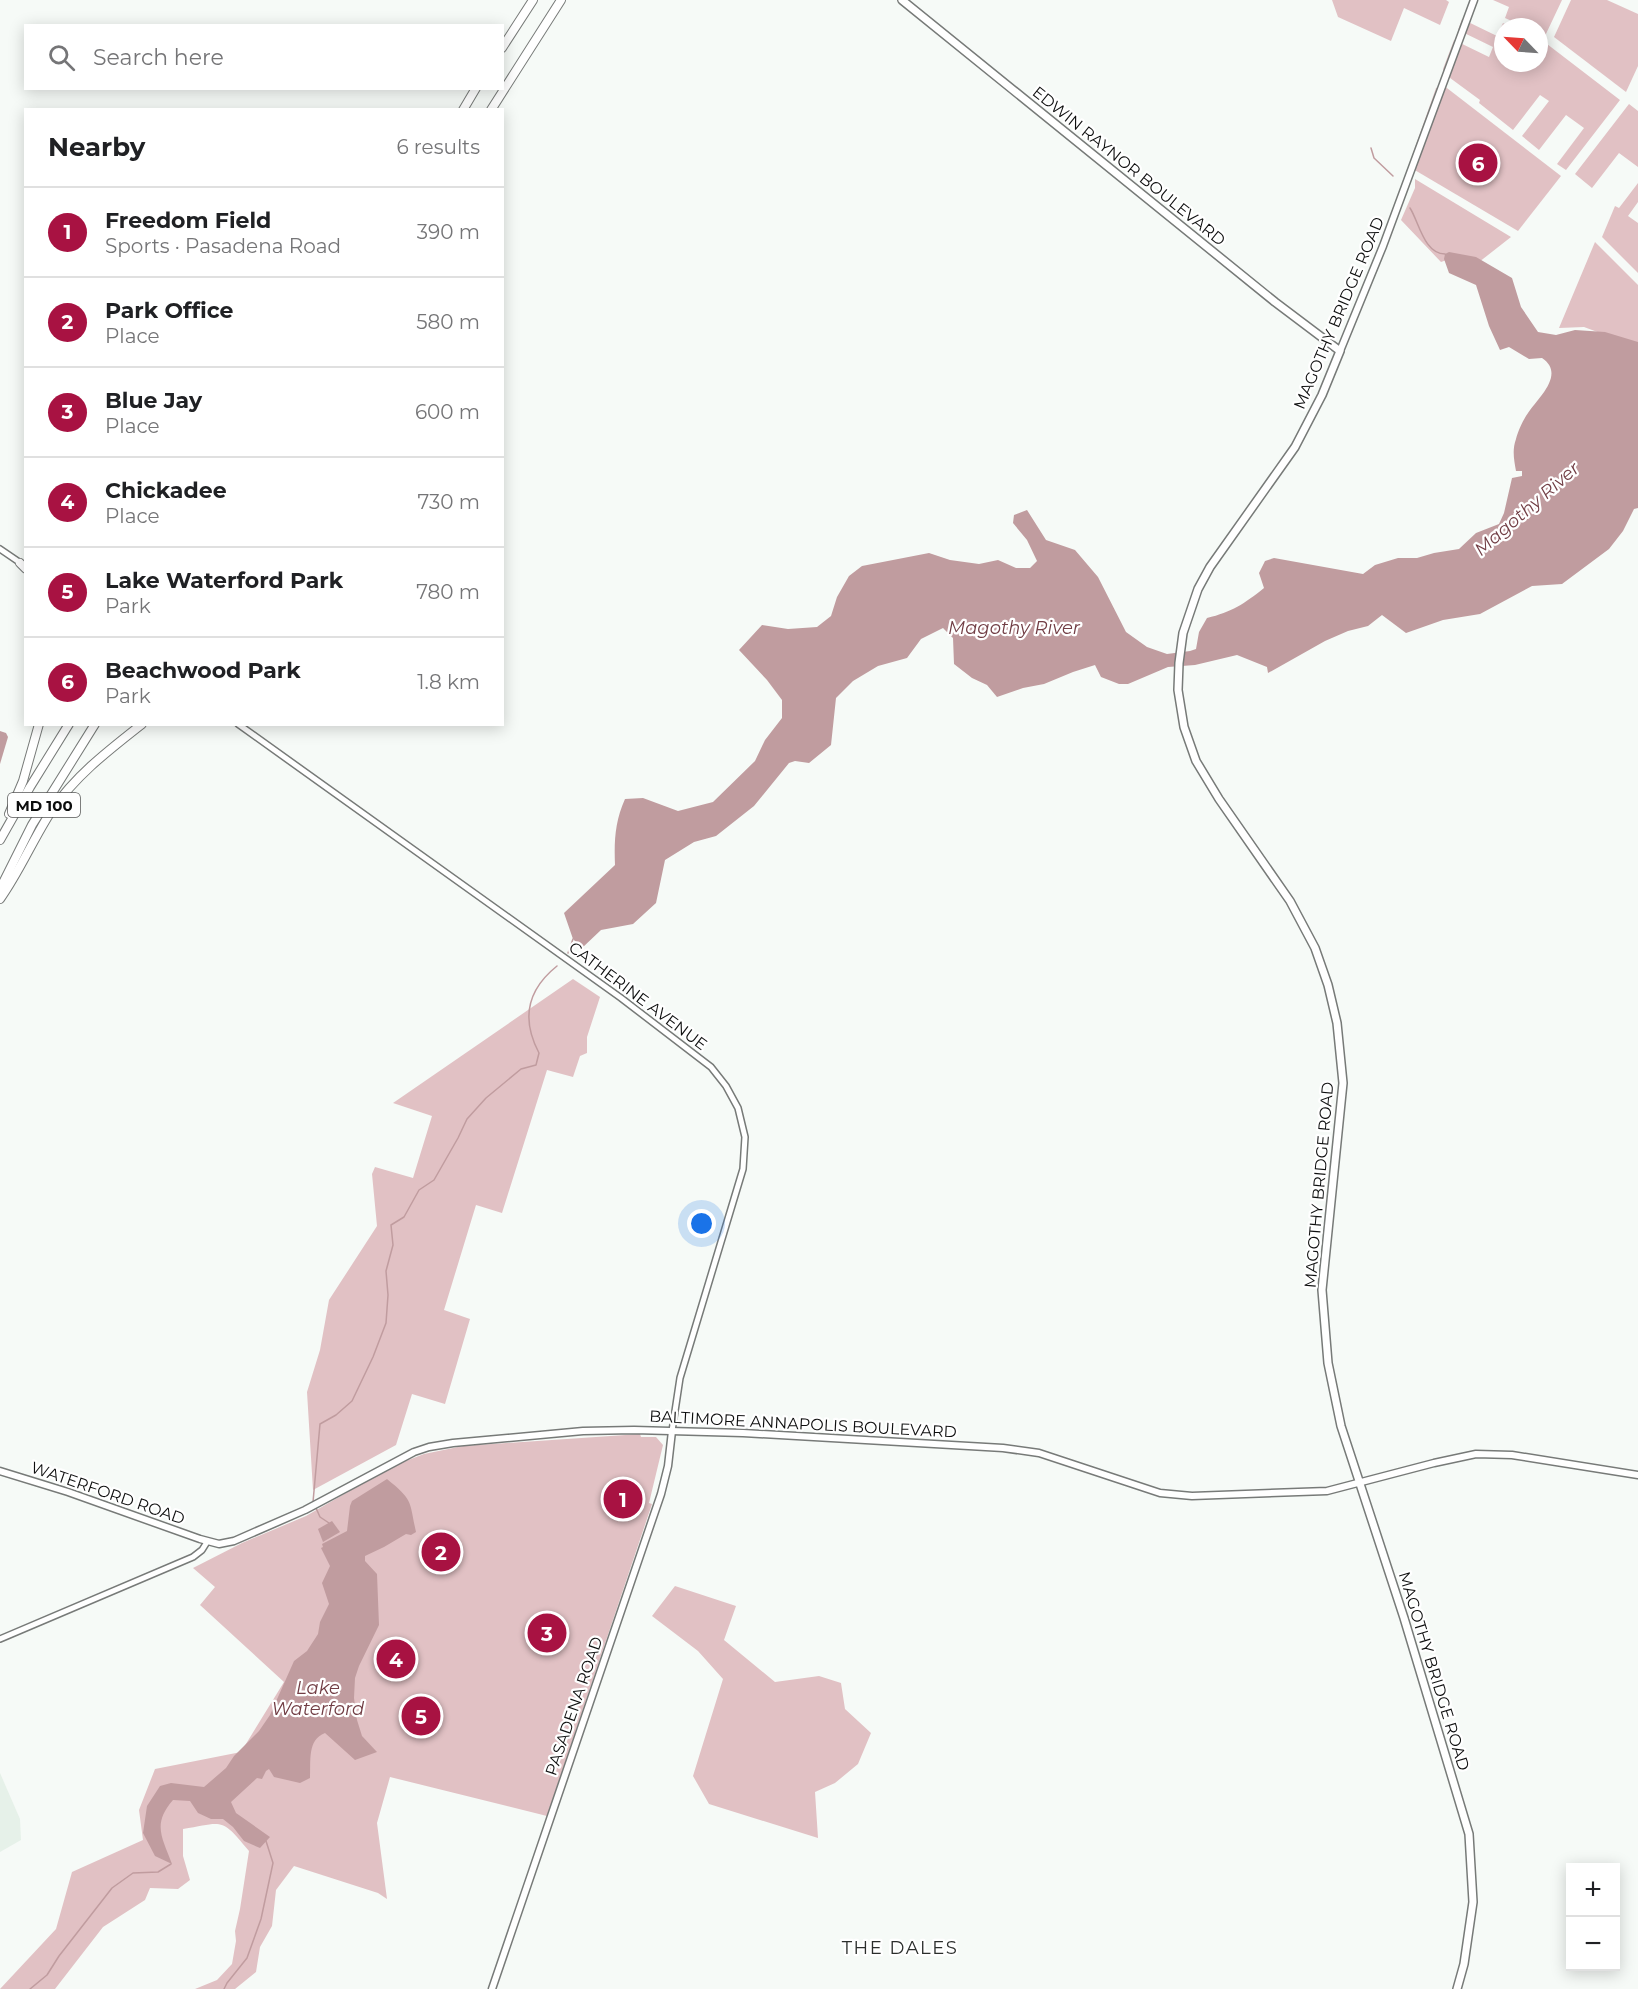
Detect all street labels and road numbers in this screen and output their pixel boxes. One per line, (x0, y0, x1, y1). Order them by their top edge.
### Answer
street label: EDWIN RAYNOR BOULEVARD (1029, 82, 1229, 250)
street label: MAGOTHY BRIDGE ROAD (1290, 214, 1388, 412)
road number: MD 100 (8, 793, 80, 817)
street label: CATHERINE AVENUE (565, 938, 711, 1054)
street label: MAGOTHY BRIDGE ROAD (1301, 1081, 1337, 1289)
street label: BALTIMORE ANNAPOLIS BOULEVARD (649, 1406, 957, 1442)
street label: WATERFORD ROAD (29, 1458, 187, 1528)
street label: MAGOTHY BRIDGE ROAD (1395, 1569, 1473, 1773)
street label: PASADENA ROAD (541, 1634, 607, 1778)

